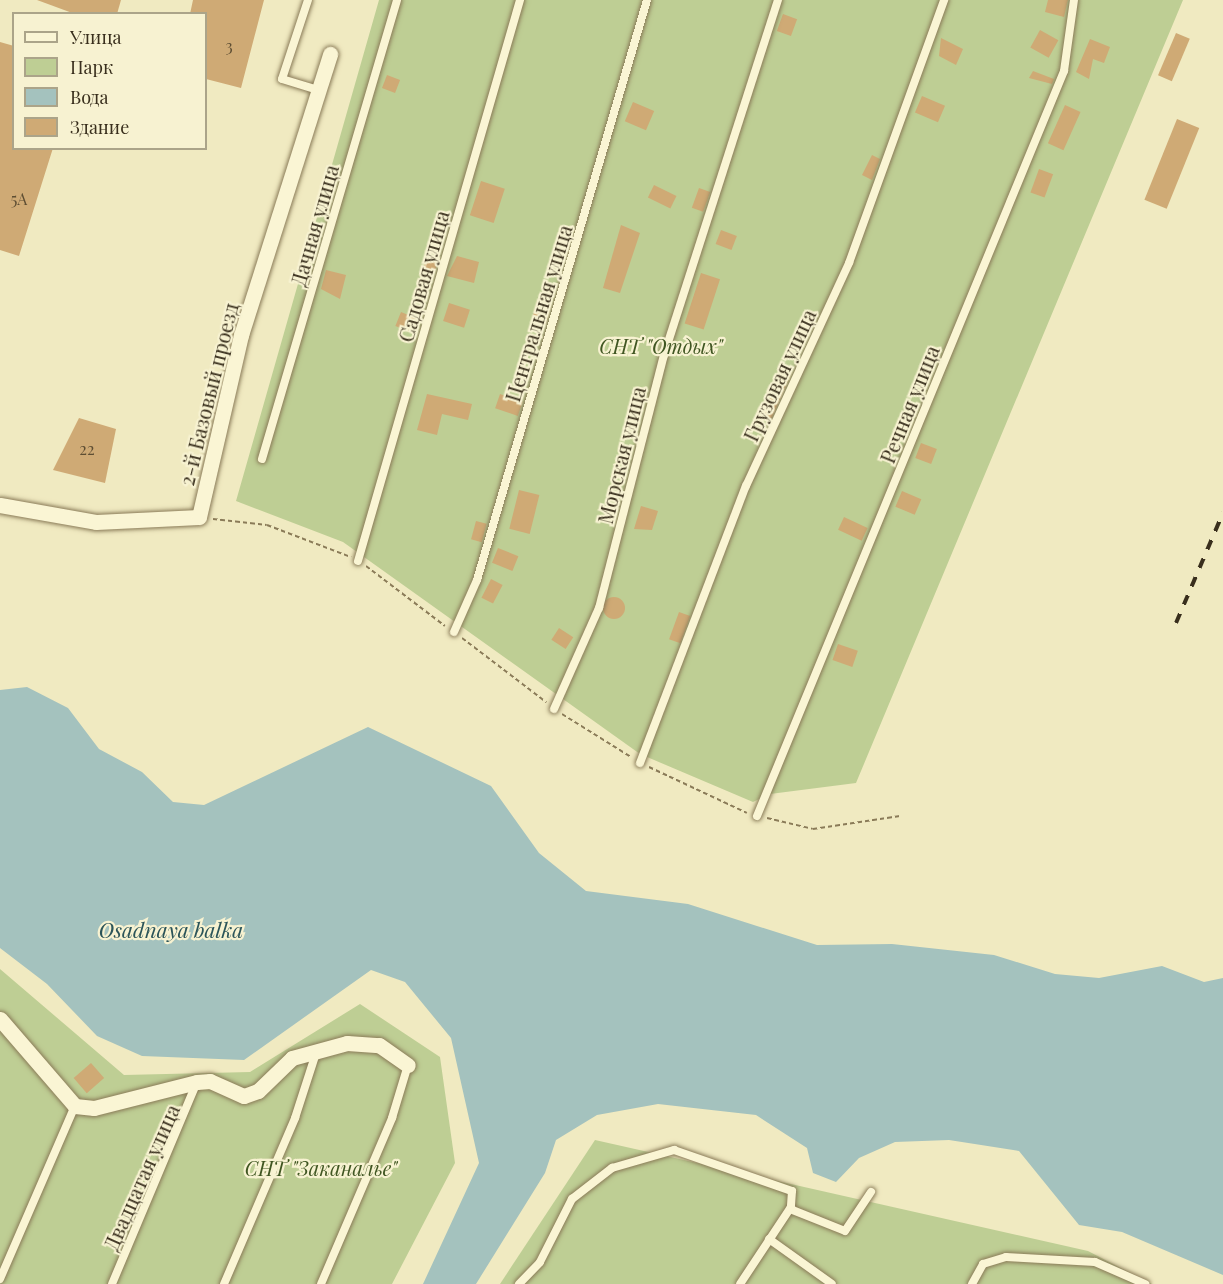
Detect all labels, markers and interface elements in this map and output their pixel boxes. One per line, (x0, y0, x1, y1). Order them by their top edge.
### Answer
legend (12, 12, 207, 150)
text: Улица (70, 25, 121, 49)
house number: 3 (225, 36, 233, 56)
text: Парк (70, 55, 113, 79)
text: Вода (70, 85, 108, 109)
text: Здание (70, 115, 129, 139)
street label: Дачная улица (285, 162, 343, 288)
house number: 5А (11, 189, 27, 209)
street label: Садовая улица (393, 207, 453, 345)
street label: Центральная улица (500, 222, 576, 404)
street label: 2-й Базовый проезд (174, 300, 242, 488)
street label: Грузовая улица (738, 305, 820, 445)
park label: СНТ "Отдых" (599, 333, 723, 357)
street label: Речная улица (875, 342, 943, 466)
street label: Морская улица (592, 384, 650, 526)
house number: 22 (79, 439, 95, 459)
water label: Osadnaya balka (99, 916, 243, 942)
street label: Двадцатая улица (98, 1100, 184, 1254)
park label: СНТ "Заканалье" (245, 1155, 397, 1179)

